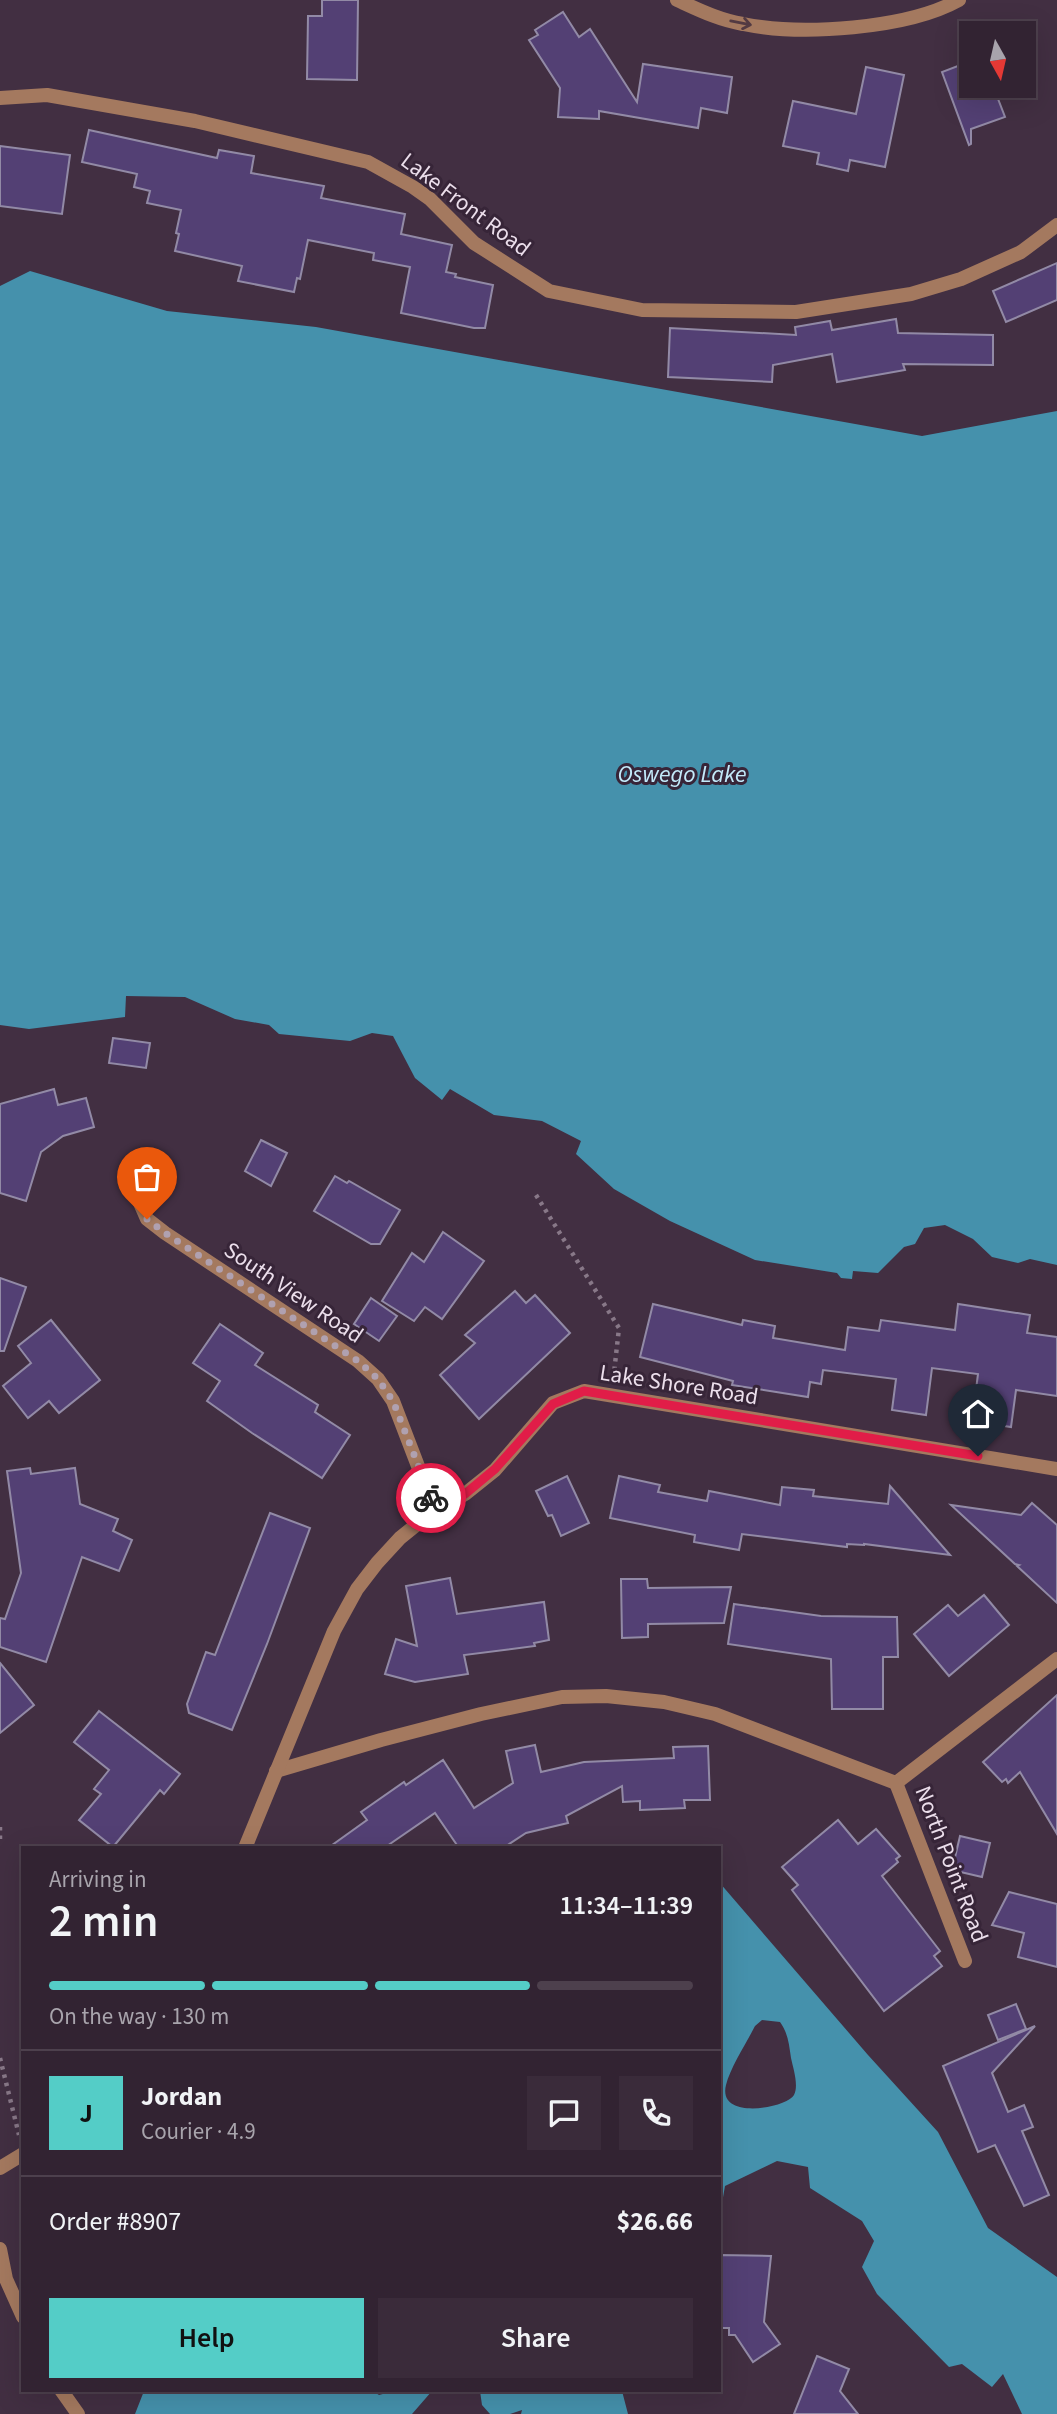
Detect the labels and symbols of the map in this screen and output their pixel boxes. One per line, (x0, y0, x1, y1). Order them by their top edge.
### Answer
one-way arrow (729, 17, 752, 30)
north arrow (959, 21, 1036, 98)
street label: Lake Front Road (394, 145, 538, 264)
water label: Oswego Lake (617, 757, 747, 792)
pin (117, 1147, 177, 1219)
street label: South View Road (217, 1234, 370, 1351)
street label: Lake Shore Road (597, 1356, 761, 1413)
pin (948, 1384, 1008, 1456)
courier (396, 1463, 466, 1533)
street label: North Point Road (907, 1781, 997, 1947)

